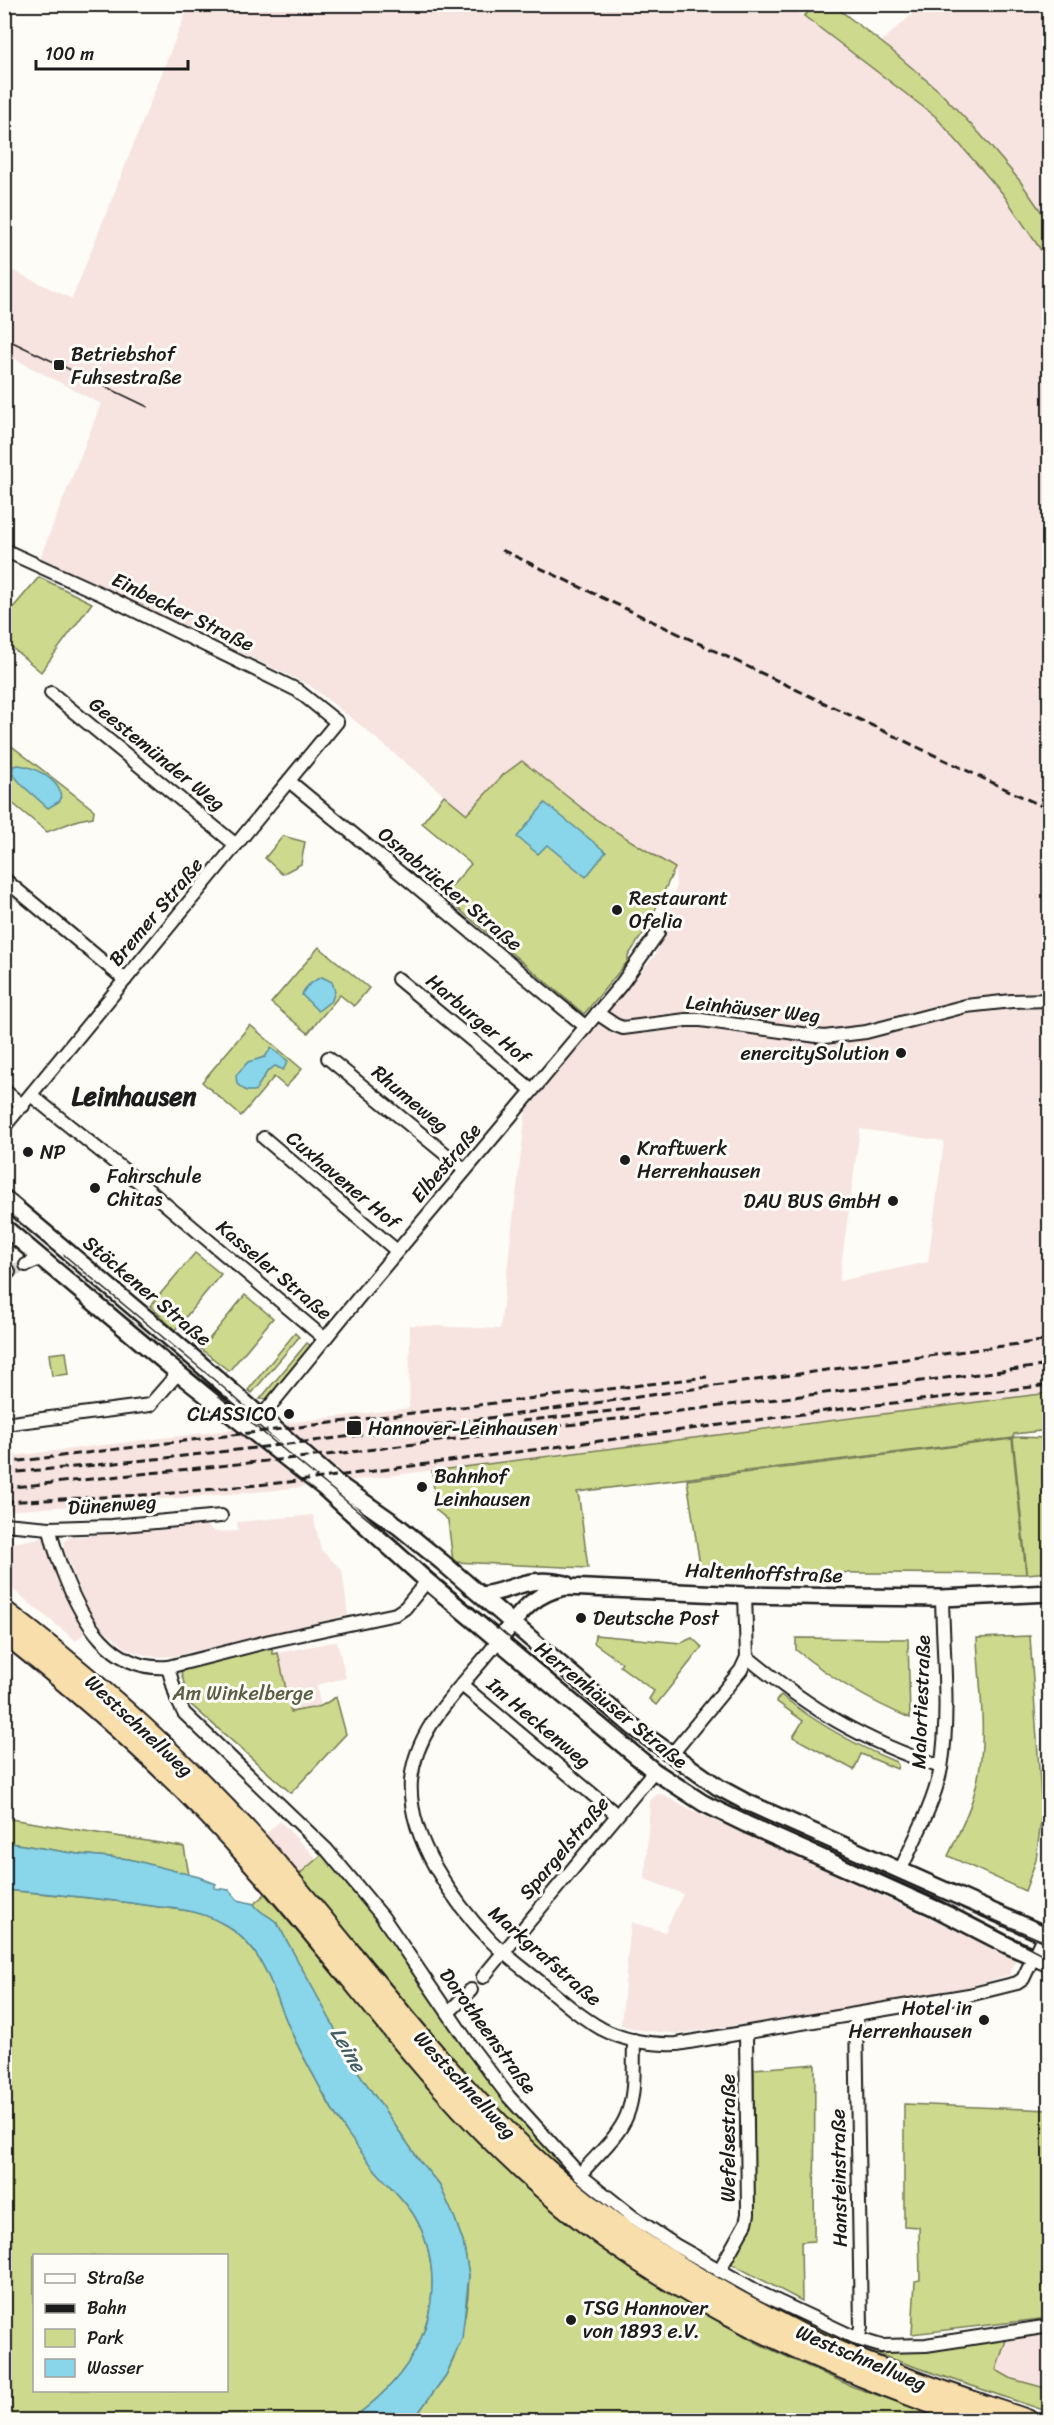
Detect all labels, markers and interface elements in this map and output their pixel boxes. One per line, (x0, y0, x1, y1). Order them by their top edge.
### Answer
scale bar (36, 33, 188, 71)
text: 100 m (45, 38, 94, 70)
place label: Betriebshof Fuhsestraße (71, 337, 182, 395)
marker: Betriebshof Fuhsestraße (52, 358, 66, 372)
street label: Einbecker Straße (106, 562, 260, 662)
street label: Geestemünder Weg (81, 688, 233, 820)
street label: Osnabrücker Straße (370, 818, 530, 960)
street label: Bremer Straße (100, 850, 212, 974)
place label: Restaurant Ofelia (629, 881, 728, 939)
marker: Restaurant Ofelia (610, 903, 624, 917)
street label: Harburger Hof (418, 964, 540, 1075)
street label: Leinhäuser Weg (684, 985, 822, 1033)
place label: enercitySolution (741, 1036, 889, 1071)
marker: enercitySolution (894, 1046, 908, 1060)
street label: Rhumeweg (363, 1056, 457, 1142)
district label: Leinhausen (71, 1073, 197, 1119)
street label: Elbestraße (402, 1115, 491, 1211)
street label: Cuxhavener Hof (278, 1121, 410, 1240)
place label: Kraftwerk Herrenhausen (637, 1131, 761, 1189)
place label: NP (40, 1135, 66, 1170)
marker: NP (21, 1145, 35, 1159)
marker: Kraftwerk Herrenhausen (618, 1153, 632, 1167)
place label: Fahrschule Chitas (107, 1159, 202, 1217)
marker: Fahrschule Chitas (88, 1181, 102, 1195)
place label: DAU BUS GmbH (744, 1184, 881, 1219)
marker: DAU BUS GmbH (886, 1194, 900, 1208)
street label: Kasseler Straße (208, 1211, 340, 1329)
street label: Stöckener Straße (75, 1226, 219, 1356)
place label: CLASSICO (187, 1397, 277, 1432)
marker: CLASSICO (282, 1407, 296, 1421)
place label: Hannover-Leinhausen (368, 1411, 558, 1446)
marker: Hannover-Leinhausen (345, 1419, 363, 1437)
place label: Bahnhof Leinhausen (434, 1459, 531, 1517)
marker: Bahnhof Leinhausen (415, 1480, 429, 1494)
street label: Dünenweg (67, 1484, 157, 1526)
street label: Haltenhoffstraße (685, 1553, 843, 1593)
place label: Deutsche Post (593, 1601, 720, 1636)
marker: Deutsche Post (574, 1611, 588, 1625)
street label: Herrenhäuser Straße (527, 1632, 696, 1778)
street label: Malortiestraße (901, 1634, 941, 1770)
street label: Westschnellweg (76, 1666, 202, 1786)
street label: Im Heckenweg (478, 1668, 599, 1778)
park label: Am Winkelberge (172, 1676, 313, 1711)
street label: Spargelstraße (510, 1788, 618, 1908)
street label: Markgrafstraße (480, 1896, 610, 2016)
street label: Dorotheenstraße (430, 1960, 546, 2102)
place label: Hotel in Herrenhausen (848, 1991, 972, 2049)
marker: Hotel in Herrenhausen (977, 2013, 991, 2027)
water label: Leine (319, 2019, 378, 2081)
street label: Westschnellweg (405, 2022, 525, 2148)
street label: Wefelsestraße (711, 2074, 746, 2202)
street label: Hansteinstraße (820, 2109, 858, 2247)
legend (33, 2254, 228, 2392)
text: Straße (87, 2262, 144, 2294)
place label: TSG Hannover von 1893 e.V. (583, 2291, 709, 2349)
text: Bahn (87, 2292, 127, 2324)
marker: TSG Hannover von 1893 e.V. (564, 2313, 578, 2327)
street label: Westschnellweg (790, 2315, 932, 2401)
text: Park (87, 2322, 124, 2354)
text: Wasser (87, 2352, 145, 2384)

